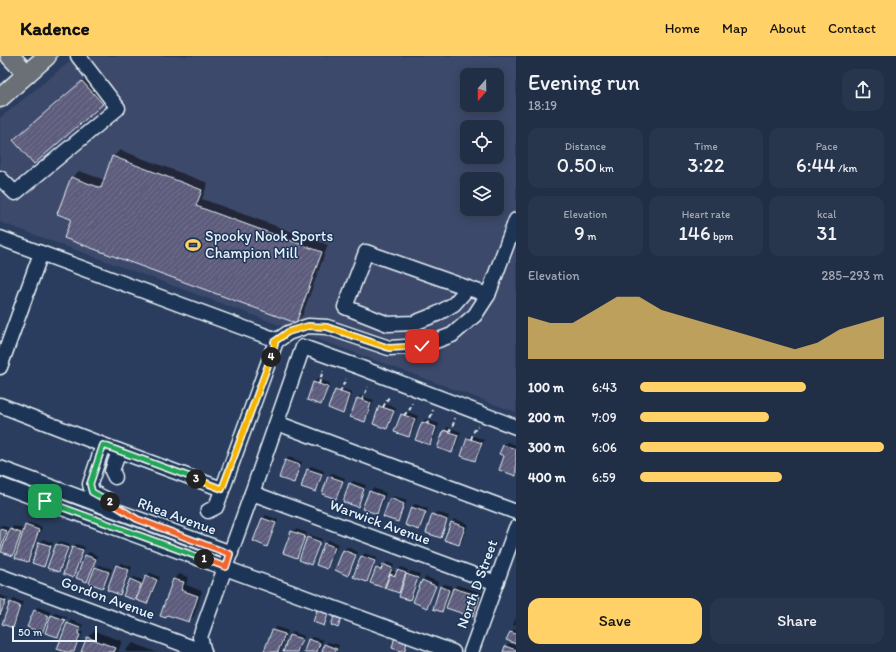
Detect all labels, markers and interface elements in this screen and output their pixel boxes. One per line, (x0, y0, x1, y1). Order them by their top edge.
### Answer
text: Kadence (20, 17, 90, 40)
text: Home (665, 20, 700, 37)
text: Map (722, 20, 748, 37)
text: About (770, 20, 806, 37)
text: Contact (828, 20, 876, 37)
north arrow (460, 68, 504, 112)
map controls (460, 68, 504, 216)
text: Evening run (528, 69, 640, 96)
button: share (842, 69, 884, 111)
text: 18:19 (528, 98, 557, 113)
button: locate (460, 120, 504, 164)
text: Distance (565, 140, 606, 153)
text: Time (694, 140, 718, 153)
text: Pace (816, 140, 838, 153)
text: 0.50 (557, 153, 597, 177)
text: 3:22 (688, 153, 724, 177)
text: 6:44 (796, 153, 836, 177)
text: km (597, 162, 614, 175)
text: /km (836, 162, 857, 175)
button: layers (460, 172, 504, 216)
text: Elevation (563, 208, 607, 221)
text: Heart rate (682, 208, 730, 221)
text: kcal (817, 208, 836, 221)
text: 9 (574, 221, 585, 245)
text: 146 (679, 221, 710, 245)
text: 31 (817, 221, 837, 245)
place label: Spooky Nook Sports Champion Mill (205, 227, 333, 262)
text: m (585, 230, 596, 243)
text: bpm (710, 230, 733, 243)
sports icon: Spooky Nook Sports Champion Mill (184, 236, 202, 254)
text: Elevation (528, 268, 580, 283)
text: 285–293 m (821, 268, 884, 283)
pin (405, 329, 439, 363)
icon: check (411, 335, 433, 357)
pin: 4 (261, 347, 281, 367)
text: 4 (268, 350, 274, 363)
text: 100 m (528, 380, 564, 395)
text: 6:43 (592, 380, 617, 395)
text: 200 m (528, 410, 565, 425)
text: 7:09 (592, 410, 616, 425)
text: 300 m (528, 440, 565, 455)
text: 6:06 (592, 440, 617, 455)
pin: 3 (186, 469, 206, 489)
text: 400 m (528, 470, 566, 485)
text: 6:59 (592, 470, 616, 485)
text: 3 (193, 472, 199, 485)
pin (28, 484, 62, 518)
icon: arrive (34, 490, 56, 512)
pin: 2 (100, 492, 120, 512)
street label: Rhea Avenue (135, 493, 219, 539)
text: 2 (107, 495, 113, 508)
street label: Warwick Avenue (327, 495, 433, 549)
street label: North D Street (453, 537, 502, 631)
pin: 1 (194, 549, 214, 569)
text: 1 (201, 552, 207, 565)
street label: Gordon Avenue (59, 573, 157, 623)
button: Save (528, 598, 702, 644)
button: Share (710, 598, 884, 644)
scale bar (12, 624, 97, 643)
text: 50 m (18, 626, 42, 639)

